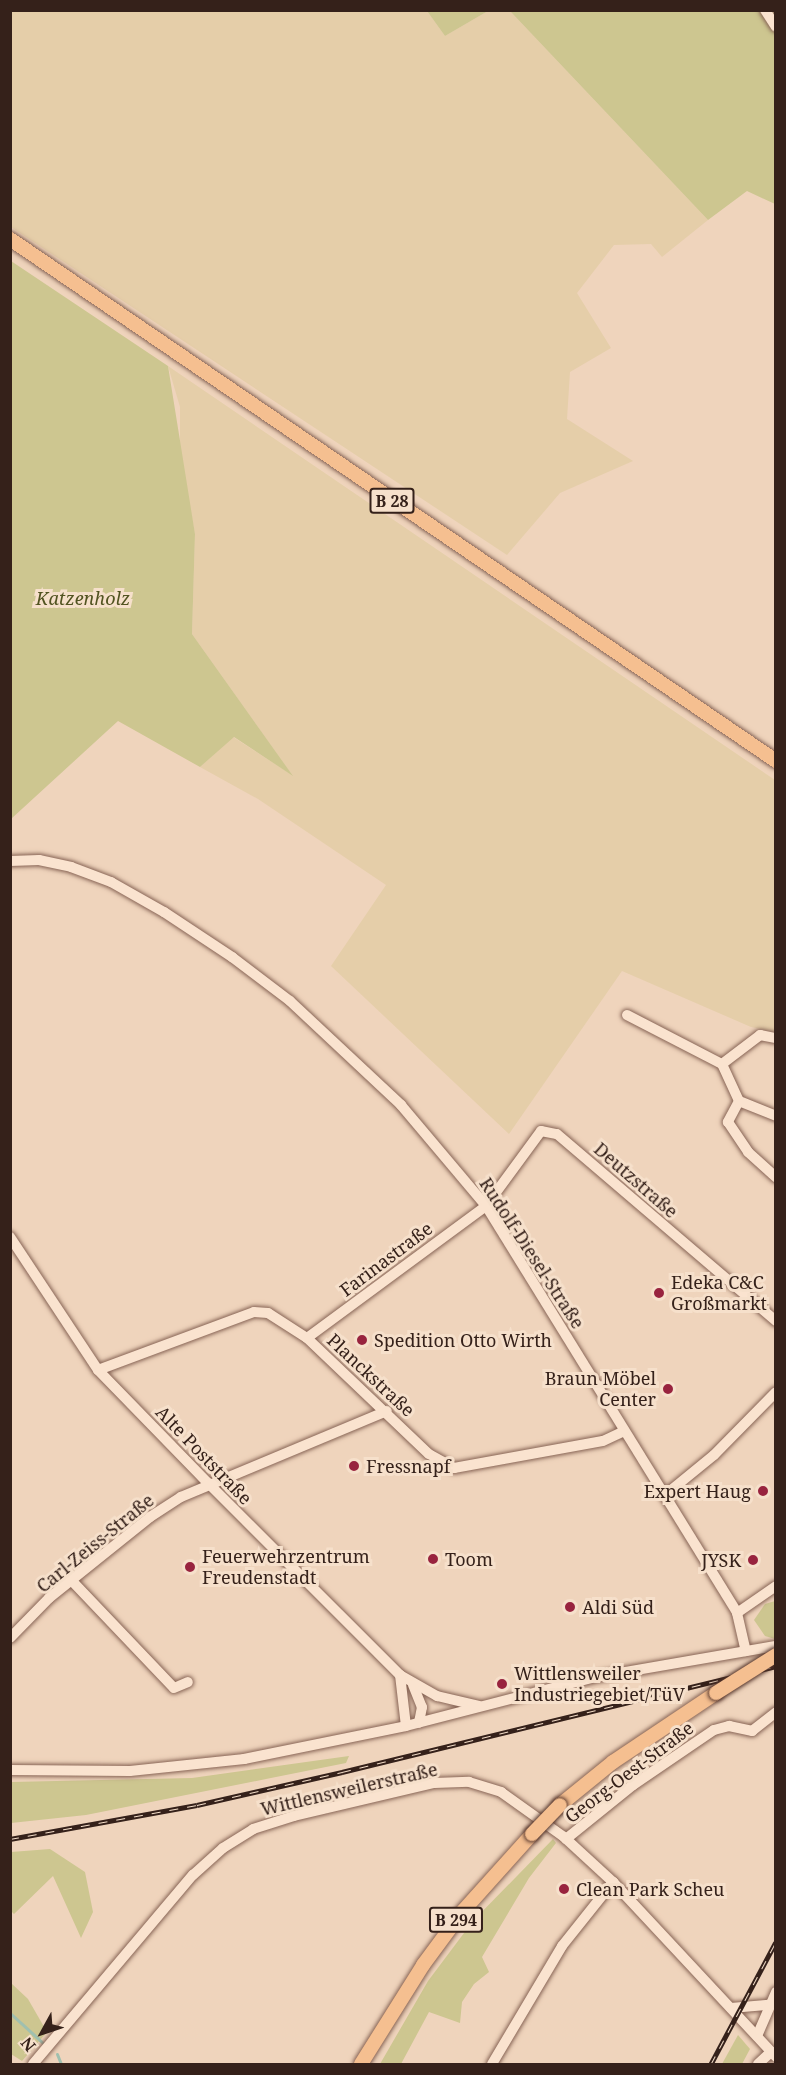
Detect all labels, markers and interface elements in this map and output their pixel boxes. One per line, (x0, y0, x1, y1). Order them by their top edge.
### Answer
road number: B 28 (370, 488, 414, 514)
park label: Katzenholz (36, 587, 130, 609)
street label: Deutzstraße (590, 1138, 682, 1222)
street label: Rudolf-Diesel-Straße (475, 1174, 589, 1332)
street label: Farinastraße (336, 1217, 436, 1301)
place label: Edeka C&C Großmarkt (671, 1272, 767, 1314)
marker: Edeka C&C Großmarkt (652, 1286, 666, 1300)
street label: Planckstraße (323, 1329, 419, 1421)
place label: Spedition Otto Wirth (374, 1329, 552, 1351)
marker: Spedition Otto Wirth (355, 1333, 369, 1347)
place label: Braun Möbel Center (545, 1368, 656, 1410)
marker: Braun Möbel Center (661, 1382, 675, 1396)
street label: Alte Poststraße (152, 1401, 256, 1509)
place label: Fressnapf (366, 1455, 450, 1477)
marker: Fressnapf (347, 1459, 361, 1473)
place label: Expert Haug (644, 1480, 751, 1502)
marker: Expert Haug (756, 1484, 770, 1498)
street label: Carl-Zeiss-Straße (32, 1489, 158, 1597)
place label: Feuerwehrzentrum Freudenstadt (202, 1546, 370, 1588)
place label: Toom (445, 1548, 493, 1570)
place label: JYSK (701, 1549, 741, 1571)
marker: Toom (426, 1552, 440, 1566)
marker: JYSK (746, 1553, 760, 1567)
marker: Feuerwehrzentrum Freudenstadt (183, 1560, 197, 1574)
place label: Aldi Süd (582, 1596, 654, 1618)
marker: Aldi Süd (563, 1600, 577, 1614)
place label: Wittlensweiler Industriegebiet/TüV (514, 1663, 685, 1706)
marker: Wittlensweiler Industriegebiet/TüV (495, 1677, 509, 1691)
street label: Georg-Oest-Straße (560, 1717, 698, 1827)
street label: Wittlensweilerstraße (258, 1758, 440, 1820)
place label: Clean Park Scheu (576, 1878, 725, 1900)
marker: Clean Park Scheu (557, 1882, 571, 1896)
road number: B 294 (428, 1907, 484, 1933)
north arrow (12, 2003, 72, 2063)
text: N (16, 2033, 41, 2056)

